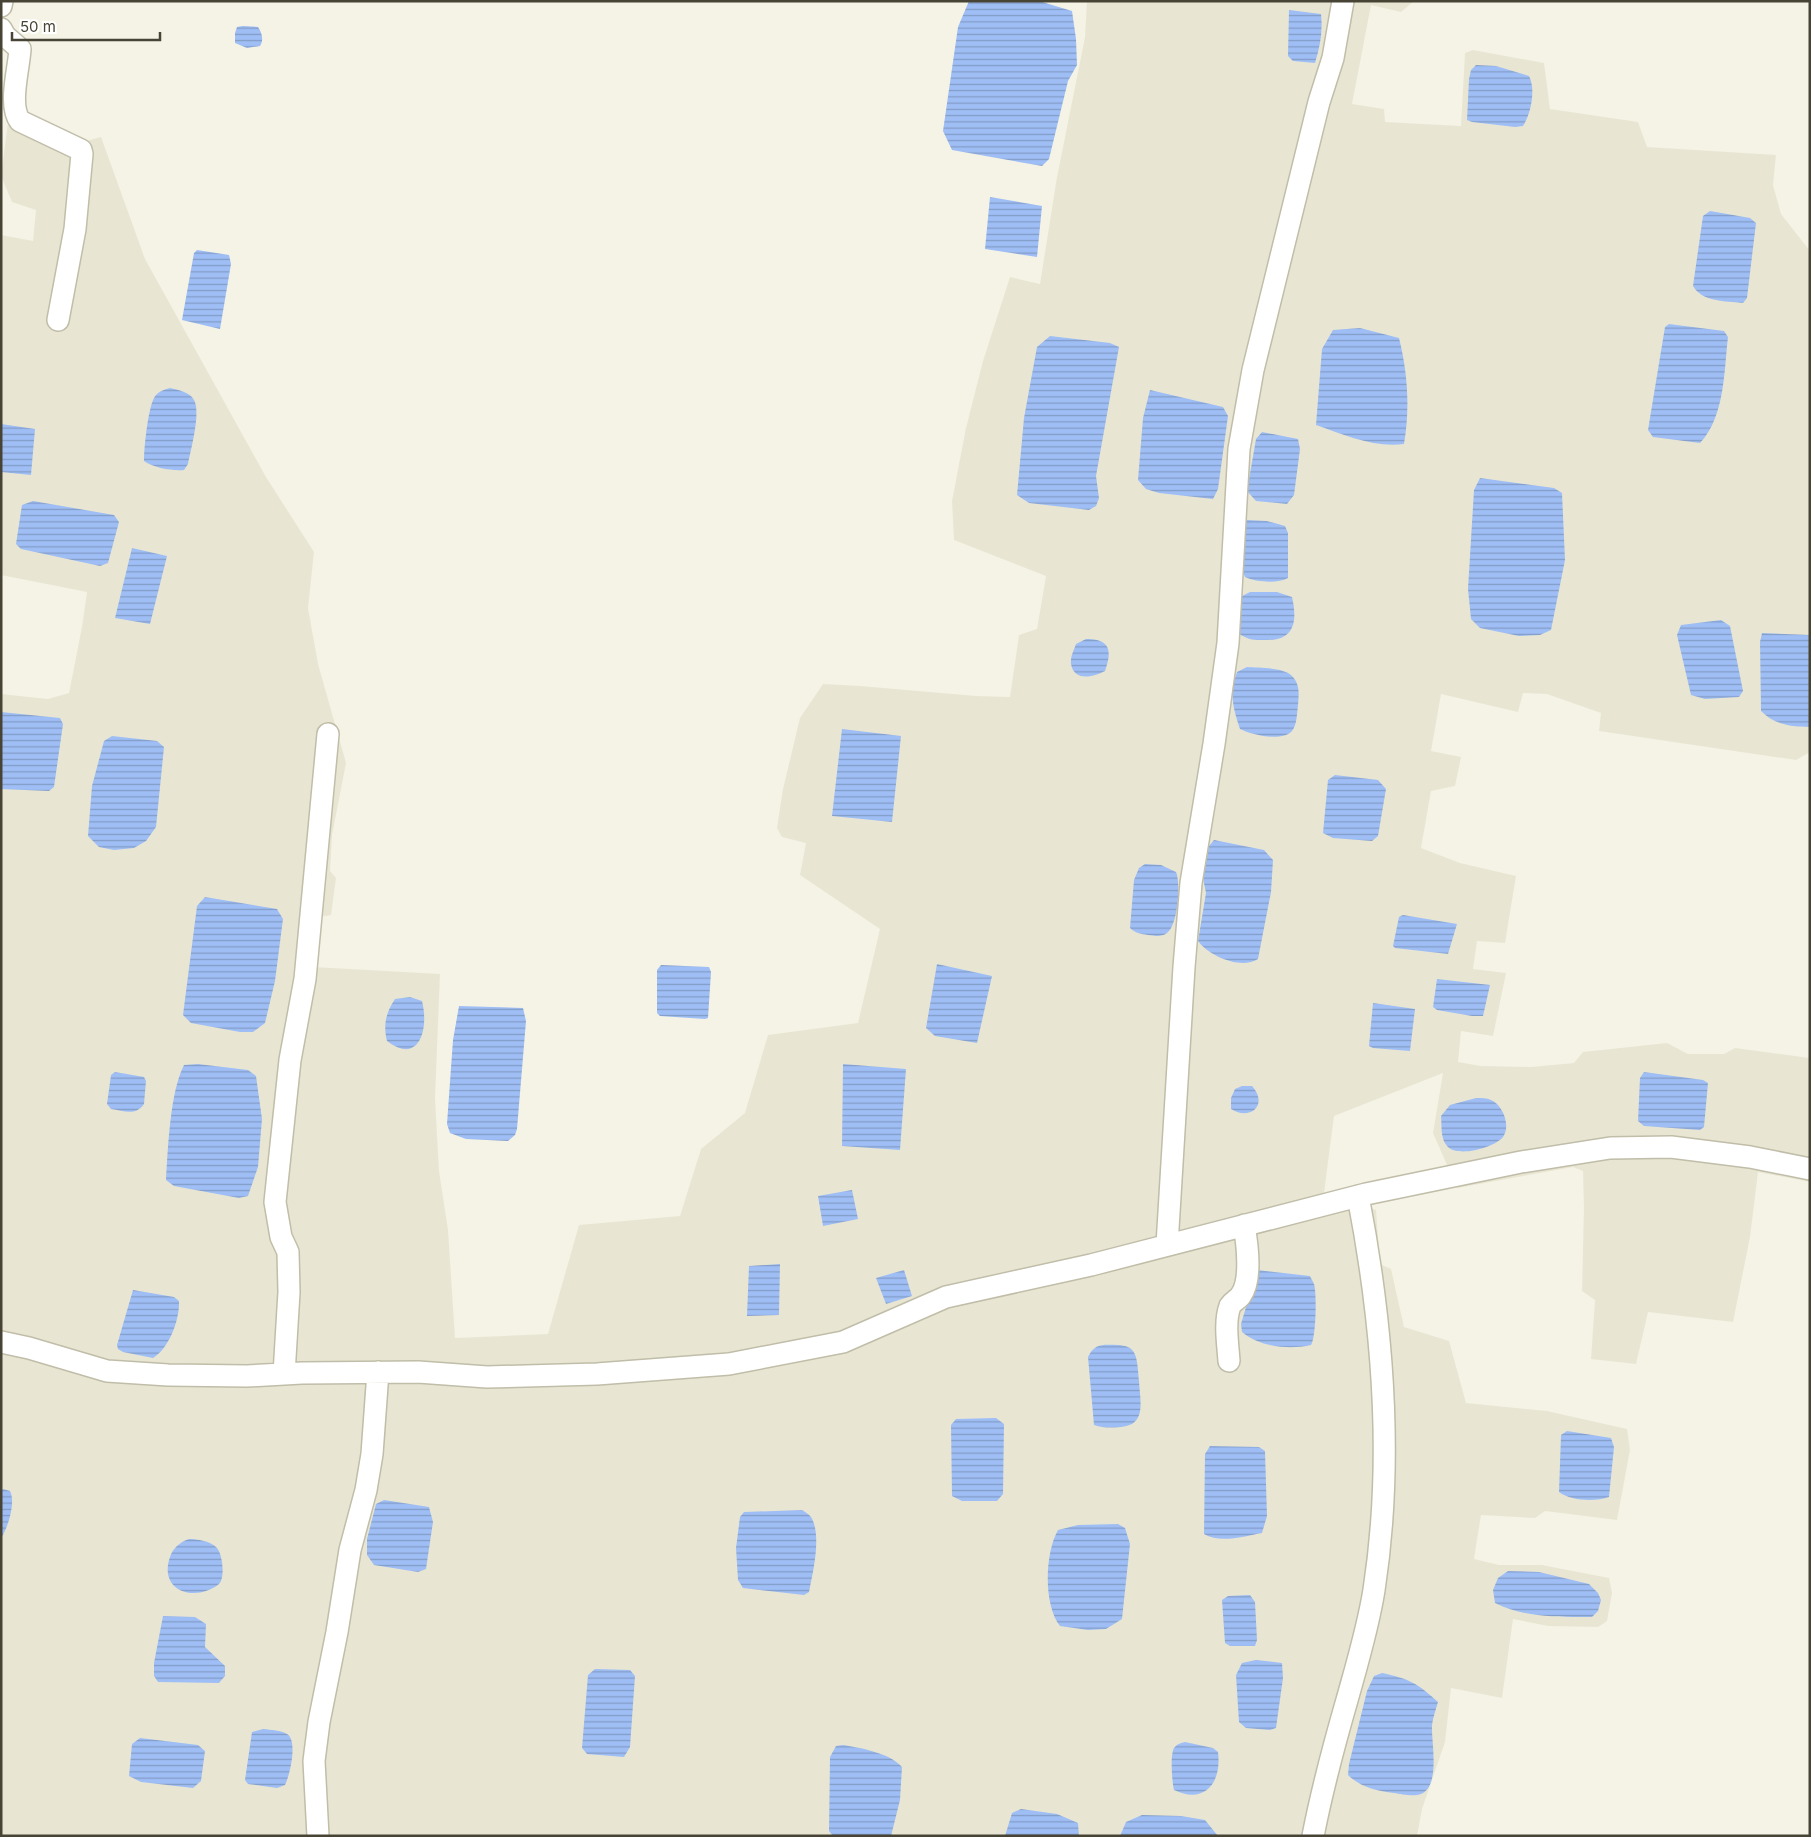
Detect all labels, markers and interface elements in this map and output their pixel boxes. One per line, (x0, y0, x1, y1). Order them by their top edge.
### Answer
scale bar (12, 10, 160, 42)
text: 50 m (20, 17, 56, 36)

